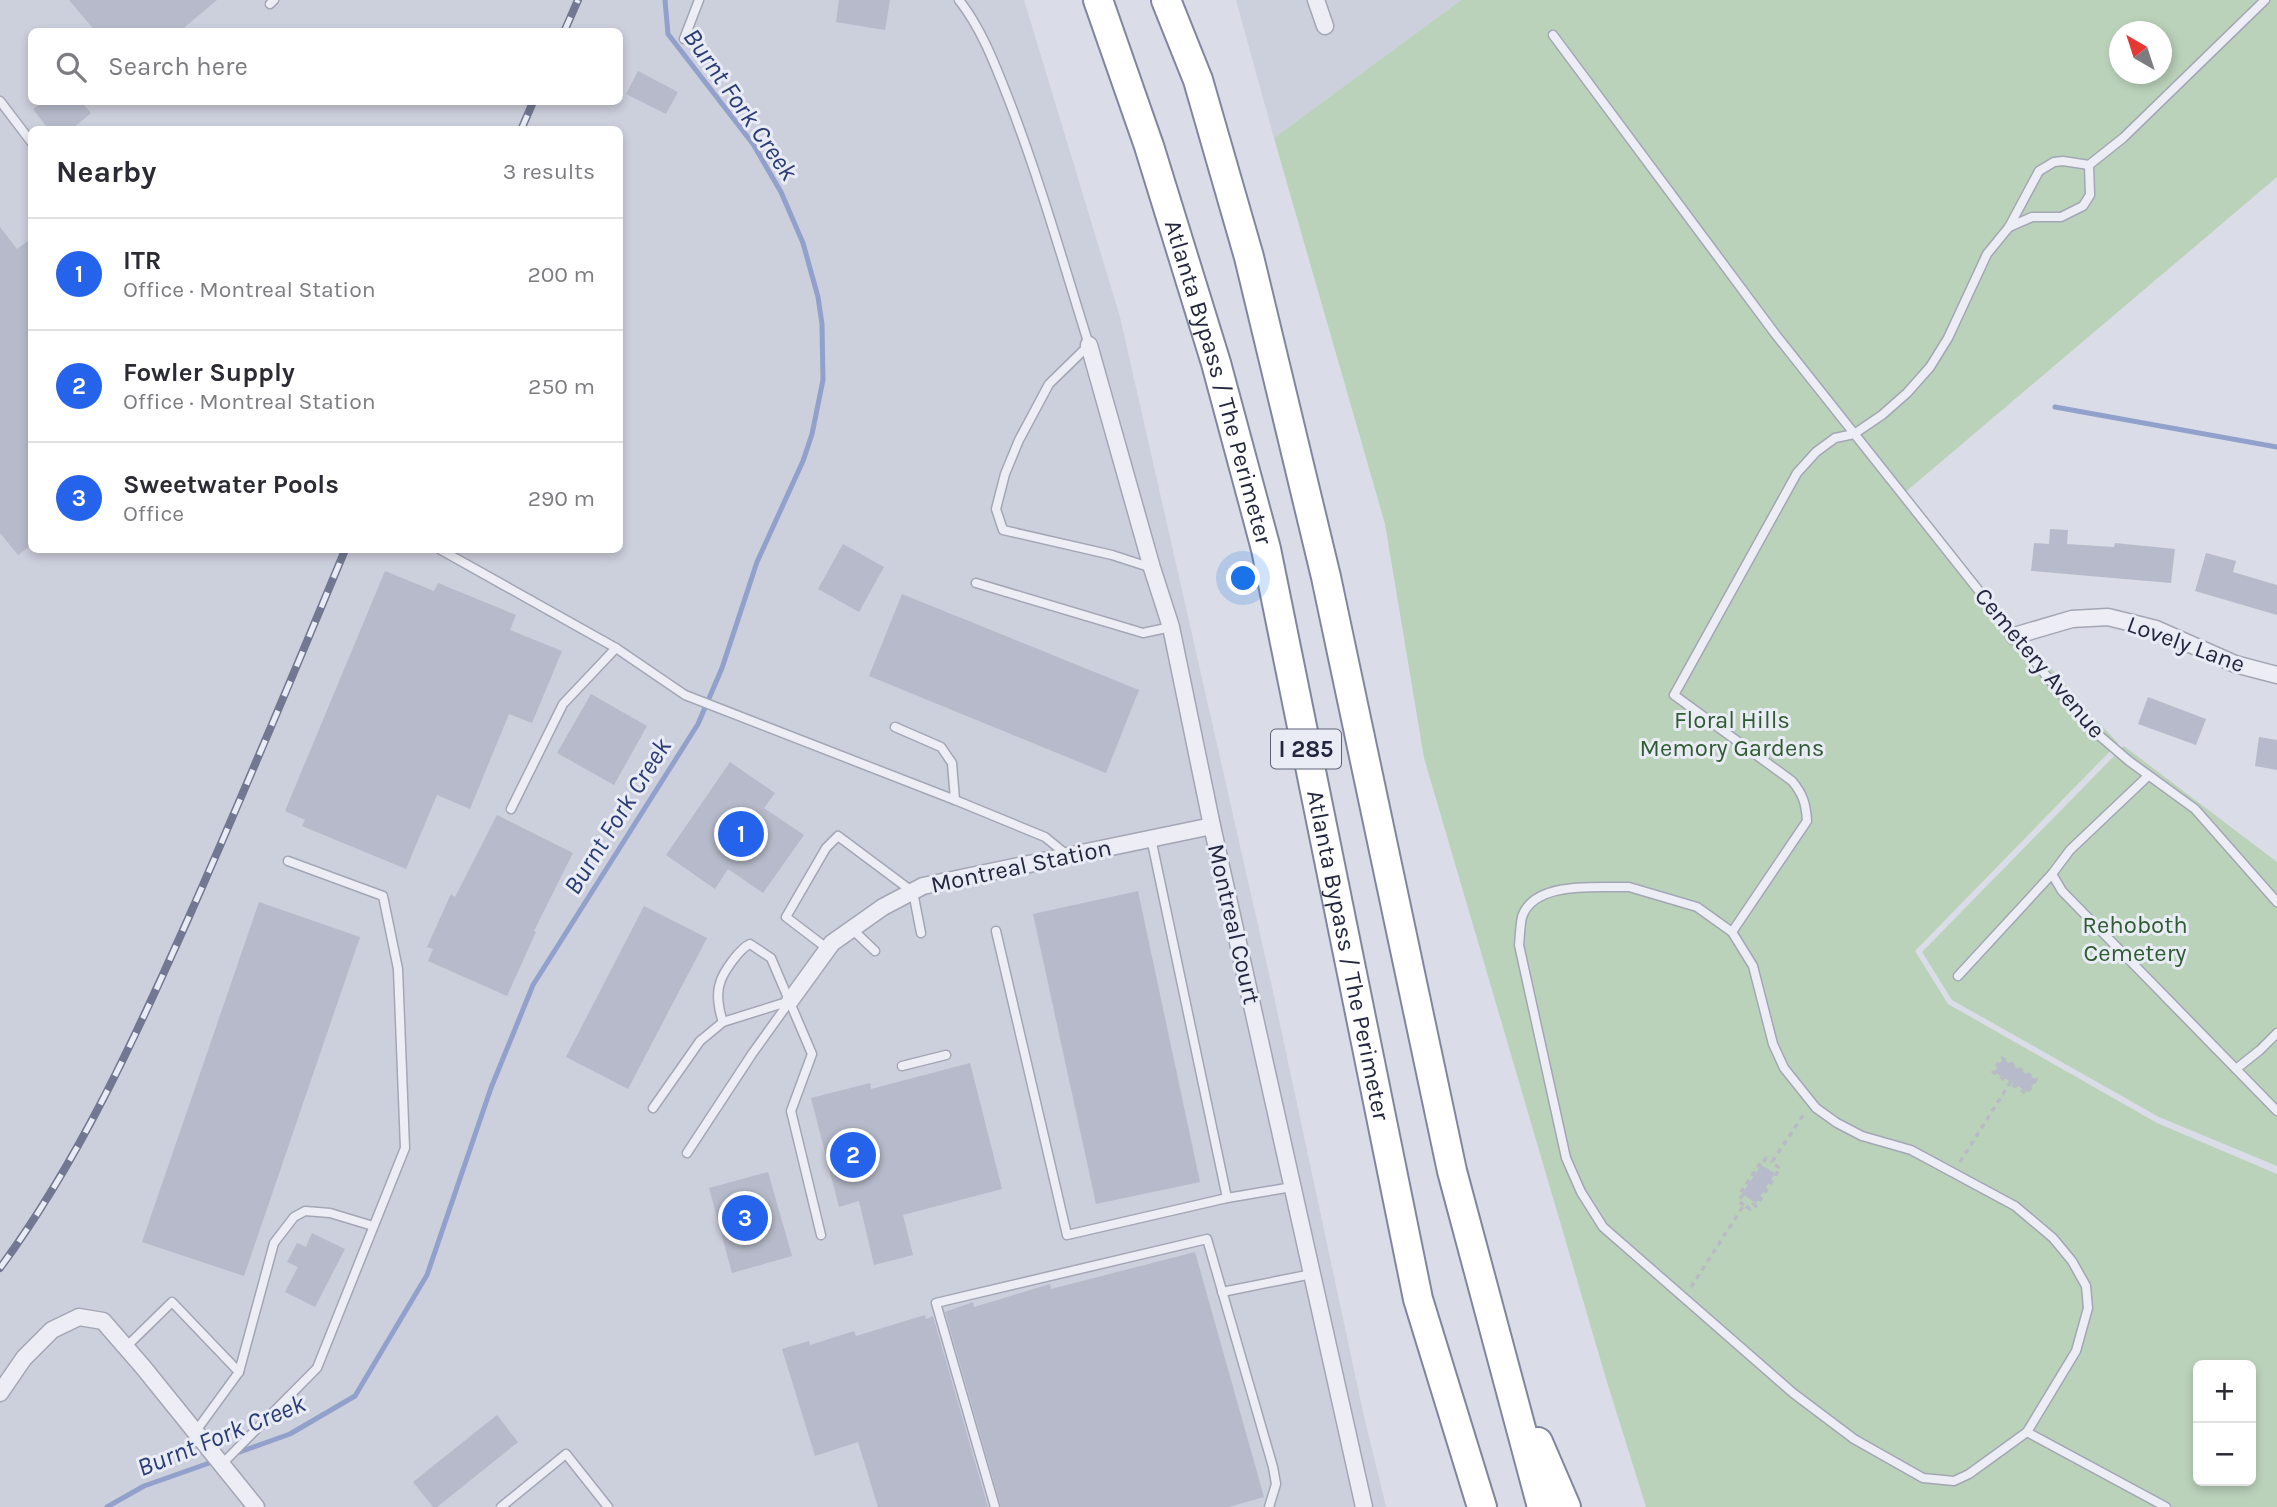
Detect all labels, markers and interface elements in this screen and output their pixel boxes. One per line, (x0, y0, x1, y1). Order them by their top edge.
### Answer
north arrow (2109, 21, 2172, 84)
water label: Burnt Fork Creek (677, 22, 805, 187)
search box (28, 28, 623, 105)
icon: search (52, 48, 90, 86)
text: Search here (108, 51, 248, 82)
text: Nearby (56, 154, 156, 190)
text: 3 results (503, 158, 595, 185)
street label: Atlanta Bypass / The Perimeter (1159, 217, 1278, 548)
text: ITR (123, 245, 161, 276)
text: 1 (75, 261, 83, 288)
text: 200 m (527, 261, 595, 288)
text: Office · Montreal Station (123, 276, 376, 303)
text: Fowler Supply (123, 357, 295, 388)
text: 2 (72, 373, 86, 400)
text: 250 m (528, 373, 595, 400)
text: Office · Montreal Station (123, 388, 376, 415)
text: Sweetwater Pools (123, 469, 339, 500)
text: 3 (72, 485, 86, 512)
text: 290 m (528, 485, 595, 512)
text: Office (123, 500, 184, 527)
your location (1226, 561, 1260, 595)
street label: Cemetery Avenue (1969, 582, 2111, 744)
street label: Lovely Lane (2123, 610, 2249, 678)
park label: Floral Hills Memory Gardens (1640, 706, 1824, 762)
road number: I 285 (1271, 730, 1341, 768)
water label: Burnt Fork Creek (557, 732, 678, 900)
street label: Atlanta Bypass / The Perimeter (1301, 788, 1396, 1123)
pin: 1 (718, 808, 764, 860)
street label: Montreal Station (928, 833, 1114, 899)
street label: Montreal Court (1202, 841, 1266, 1007)
park label: Rehoboth Cemetery (2082, 911, 2188, 967)
pin: 2 (830, 1129, 876, 1181)
pin: 3 (722, 1192, 768, 1244)
map controls (2193, 1360, 2256, 1486)
button: + (2193, 1360, 2256, 1423)
water label: Burnt Fork Creek (133, 1387, 311, 1483)
button: − (2193, 1423, 2256, 1486)

